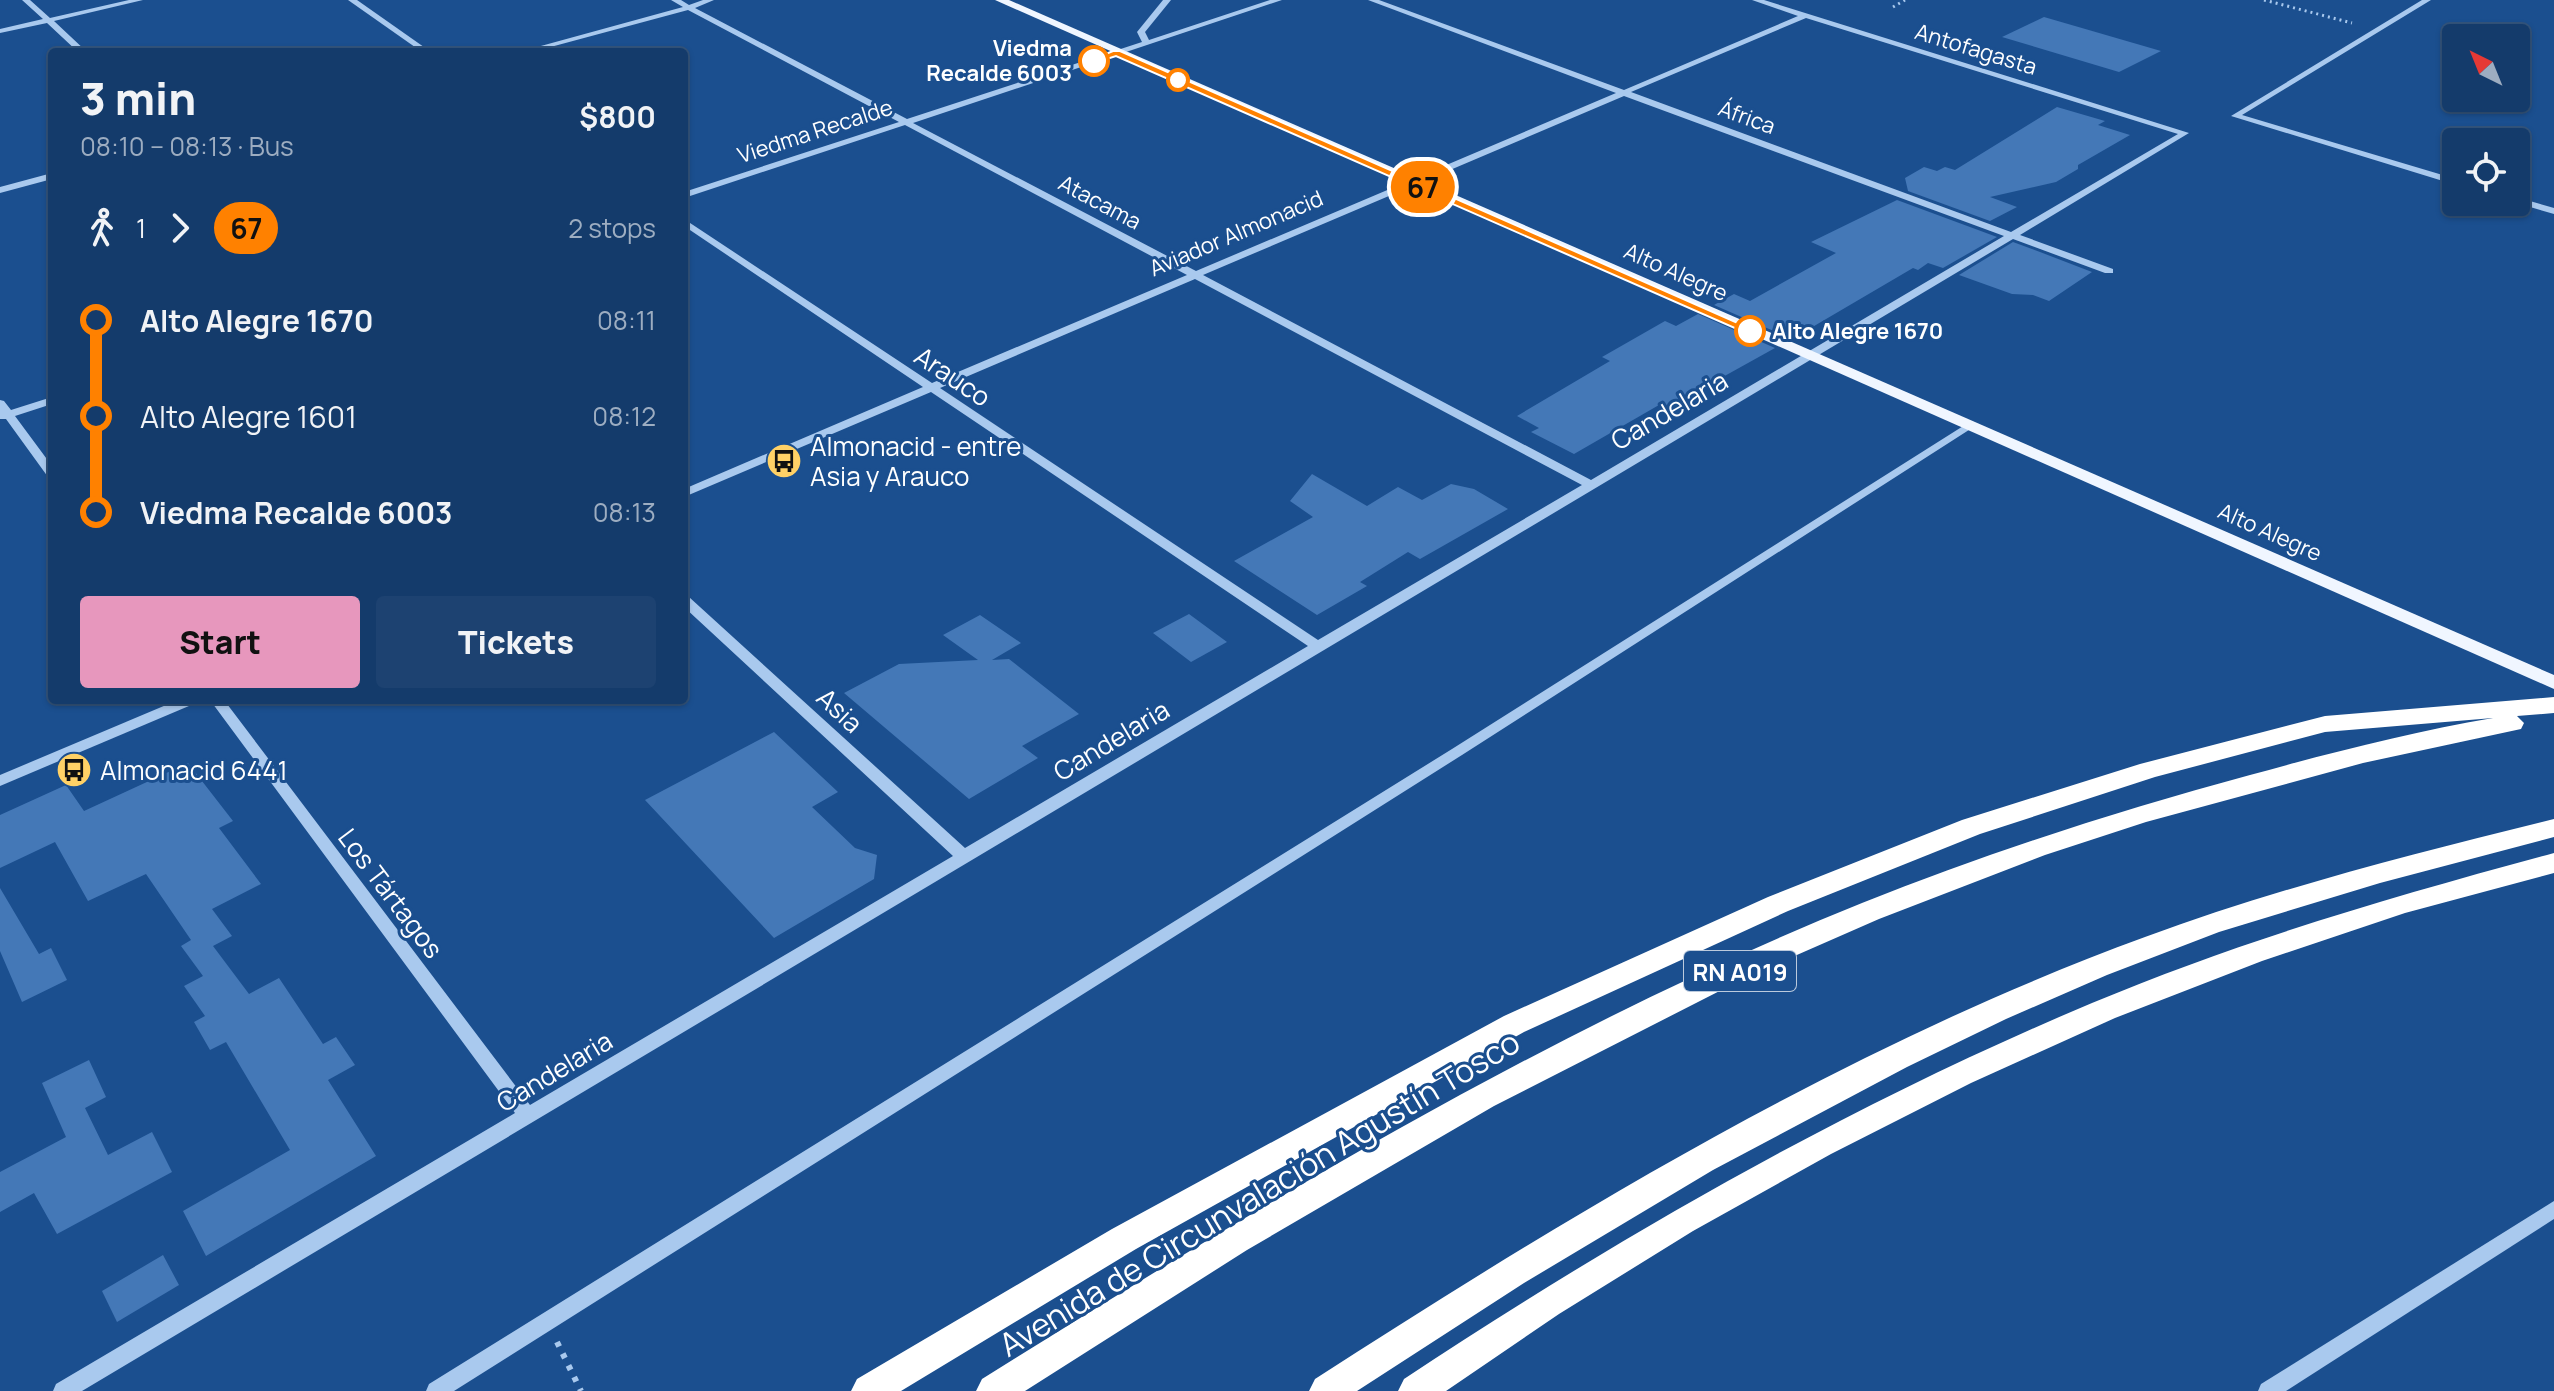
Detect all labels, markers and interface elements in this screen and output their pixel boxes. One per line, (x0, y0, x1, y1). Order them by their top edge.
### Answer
street label: Antofagasta (1911, 16, 2041, 82)
north arrow (2442, 24, 2530, 112)
map controls (2442, 24, 2530, 216)
place label: Viedma Recalde 6003 (926, 33, 1072, 88)
marker: Viedma Recalde 6003 (1079, 46, 1109, 76)
text: 3 min (80, 68, 196, 128)
unlabelled marker (1167, 69, 1189, 91)
street label: Viedma Recalde (734, 92, 896, 170)
street label: África (1714, 93, 1780, 141)
text: $800 (579, 96, 656, 137)
text: 08:10 – 08:13 · Bus (80, 128, 294, 164)
button: locate (2442, 128, 2530, 216)
line badge: 67 (1387, 161, 1459, 213)
street label: Atacama (1053, 168, 1147, 236)
text: 67 (1407, 168, 1439, 206)
street label: Aviador Almonacid (1145, 183, 1327, 283)
icon: walk (80, 206, 124, 250)
icon: forward (158, 206, 202, 250)
text: 67 (230, 209, 262, 247)
text: 1 (136, 210, 146, 246)
text: 2 stops (568, 210, 656, 246)
street label: Alto Alegre (1619, 236, 1733, 308)
text: Alto Alegre 1670 (140, 300, 374, 341)
text: 08:11 (597, 302, 656, 338)
marker: Alto Alegre 1670 (1735, 316, 1765, 346)
place label: Alto Alegre 1670 (1772, 316, 1943, 346)
street label: Arauco (908, 337, 998, 415)
street label: Candelaria (1604, 362, 1734, 458)
text: Alto Alegre 1601 (140, 396, 357, 437)
text: 08:12 (592, 398, 656, 434)
place label: Almonacid - entre Asia y Arauco (810, 428, 1022, 494)
bus stop icon: Almonacid - entre Asia y Arauco (765, 442, 803, 480)
text: Viedma Recalde 6003 (140, 492, 453, 533)
text: 08:13 (593, 494, 656, 530)
street label: Alto Alegre (2213, 496, 2327, 568)
button: Start (80, 596, 360, 688)
button: Tickets (376, 596, 656, 688)
street label: Asia (809, 680, 871, 740)
street label: Candelaria (1046, 691, 1176, 789)
bus stop icon: Almonacid 6441 (55, 751, 93, 789)
place label: Almonacid 6441 (100, 752, 288, 788)
street label: Los Tártagos (330, 821, 452, 965)
road number: RN A019 (1684, 951, 1796, 991)
street label: Avenida de Circunvalación Agustín Tosco (990, 1020, 1528, 1366)
street label: Candelaria (489, 1022, 619, 1120)

